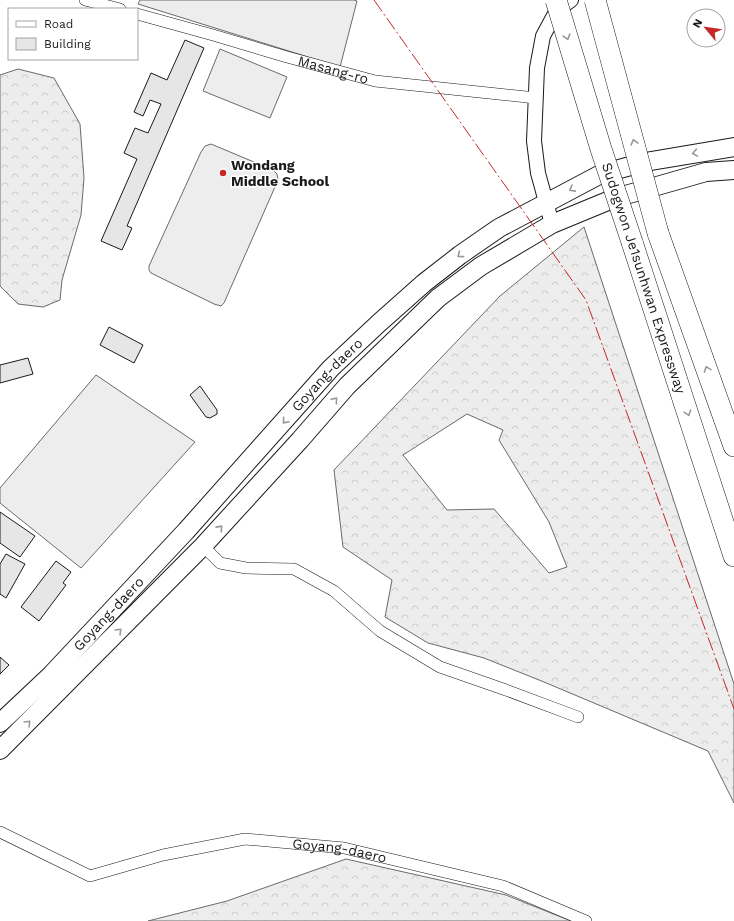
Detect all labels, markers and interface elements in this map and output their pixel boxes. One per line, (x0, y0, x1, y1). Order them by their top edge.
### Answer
legend (8, 8, 138, 60)
north arrow (686, 8, 726, 48)
text: Road (44, 17, 73, 31)
text: N (690, 17, 705, 30)
one-way arrow (562, 34, 571, 41)
text: Building (44, 37, 91, 51)
street label: Masang-ro (296, 52, 370, 87)
one-way arrow (630, 138, 638, 145)
one-way arrow (692, 148, 699, 157)
place label: Wondang Middle School (231, 157, 329, 189)
street label: Sudogwon Je1sunhwan Expressway (599, 161, 689, 396)
marker: Wondang Middle School (218, 168, 228, 178)
one-way arrow (568, 184, 576, 192)
one-way arrow (457, 250, 464, 257)
street label: Goyang-daero (288, 335, 366, 415)
one-way arrow (703, 366, 711, 373)
one-way arrow (330, 397, 338, 405)
one-way arrow (683, 409, 691, 416)
one-way arrow (282, 416, 289, 424)
one-way arrow (215, 525, 223, 533)
street label: Goyang-daero (70, 574, 147, 654)
one-way arrow (114, 628, 122, 636)
one-way arrow (23, 720, 30, 728)
street label: Goyang-daero (292, 835, 388, 866)

